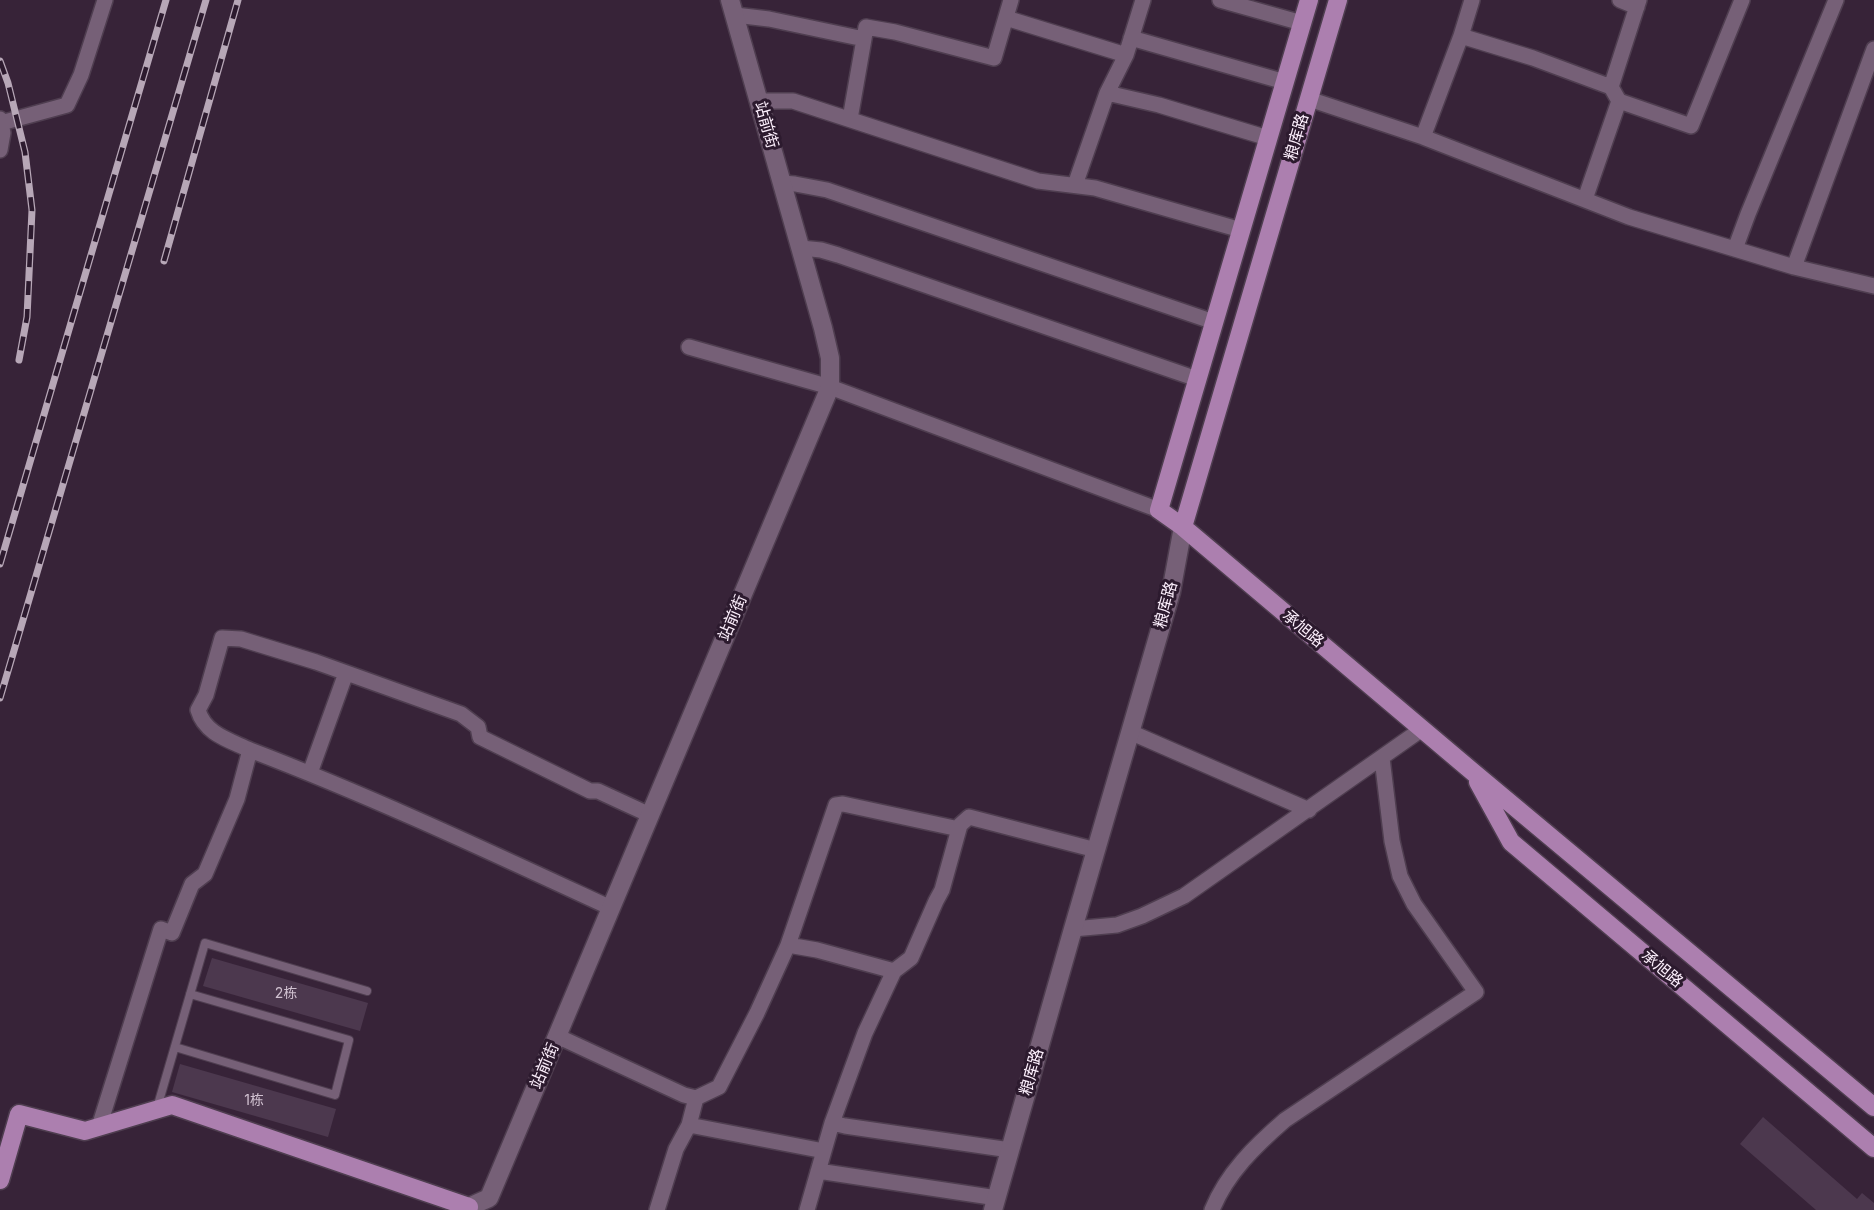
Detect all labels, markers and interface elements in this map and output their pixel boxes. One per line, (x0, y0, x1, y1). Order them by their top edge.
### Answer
street label: 站前街 (750, 99, 782, 151)
street label: 粮库路 (1281, 111, 1313, 163)
street label: 粮库路 (1151, 579, 1181, 631)
street label: 站前街 (715, 592, 751, 644)
street label: 承旭路 (1278, 606, 1328, 652)
street label: 承旭路 (1637, 946, 1687, 992)
house number: 2栋 (275, 986, 297, 1002)
street label: 站前街 (527, 1040, 563, 1092)
street label: 粮库路 (1016, 1046, 1048, 1098)
house number: 1栋 (244, 1093, 264, 1109)

